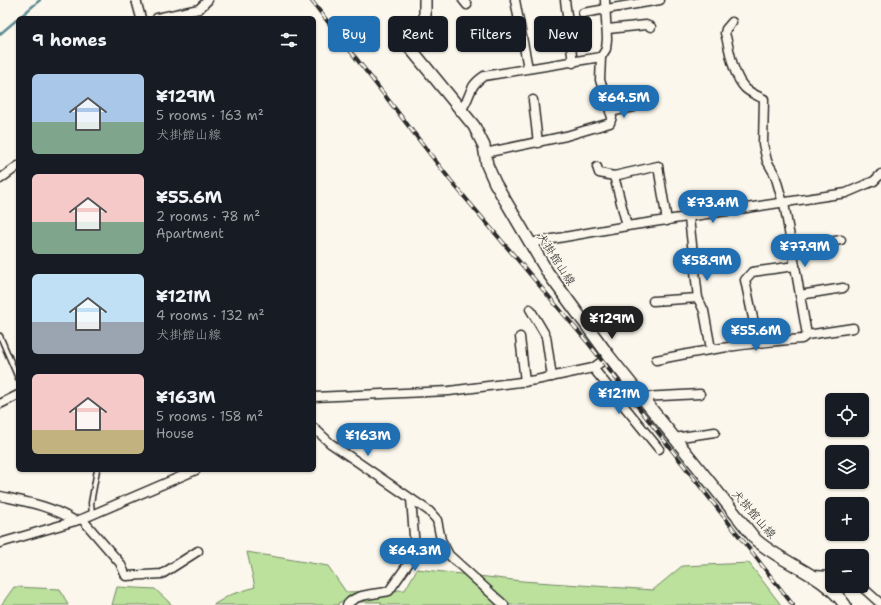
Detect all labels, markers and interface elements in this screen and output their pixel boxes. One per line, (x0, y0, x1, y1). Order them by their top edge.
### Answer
chip: Buy (328, 16, 380, 52)
chip: Rent (388, 16, 448, 52)
chip: Filters (456, 16, 526, 52)
chip: New (534, 16, 592, 52)
text: 9 homes (32, 29, 107, 51)
icon: filters (278, 29, 300, 51)
text: ¥129M (156, 85, 215, 107)
pin: ¥64.5M (591, 85, 657, 119)
text: ¥64.5M (598, 89, 650, 106)
icon: home (64, 90, 112, 138)
text: 5 rooms · 163 m² (156, 107, 264, 124)
text: 犬掛館山線 (156, 126, 221, 143)
text: ¥55.6M (156, 186, 222, 208)
icon: home (64, 190, 112, 238)
pin: ¥73.4M (680, 190, 746, 224)
text: ¥73.4M (687, 194, 739, 211)
text: 2 rooms · 78 m² (156, 208, 260, 225)
text: Apartment (156, 225, 224, 242)
street label: 犬掛館山線 (533, 229, 579, 289)
pin: ¥77.9M (772, 234, 838, 268)
text: ¥77.9M (780, 238, 830, 255)
pin: ¥58.9M (674, 248, 740, 282)
text: ¥58.9M (682, 252, 732, 269)
text: ¥121M (156, 285, 211, 307)
icon: home (64, 290, 112, 338)
pin: ¥129M (584, 306, 640, 340)
text: 4 rooms · 132 m² (156, 307, 265, 324)
text: ¥129M (589, 310, 635, 327)
pin: ¥55.6M (723, 318, 789, 352)
text: ¥55.6M (731, 322, 781, 339)
text: 犬掛館山線 (156, 326, 221, 343)
pin: ¥121M (591, 381, 647, 415)
text: ¥121M (598, 385, 640, 402)
text: ¥163M (156, 386, 216, 408)
icon: home (64, 390, 112, 438)
map controls (825, 393, 869, 593)
button: locate (825, 393, 869, 437)
text: 5 rooms · 158 m² (156, 408, 263, 425)
pin: ¥163M (340, 423, 396, 457)
text: House (156, 425, 194, 442)
text: ¥163M (345, 427, 391, 444)
button: layers (825, 445, 869, 489)
street label: 犬掛館山線 (728, 486, 780, 542)
button: + (825, 497, 869, 541)
pin: ¥64.3M (382, 538, 448, 572)
text: ¥64.3M (389, 542, 441, 559)
button: − (825, 549, 869, 593)

